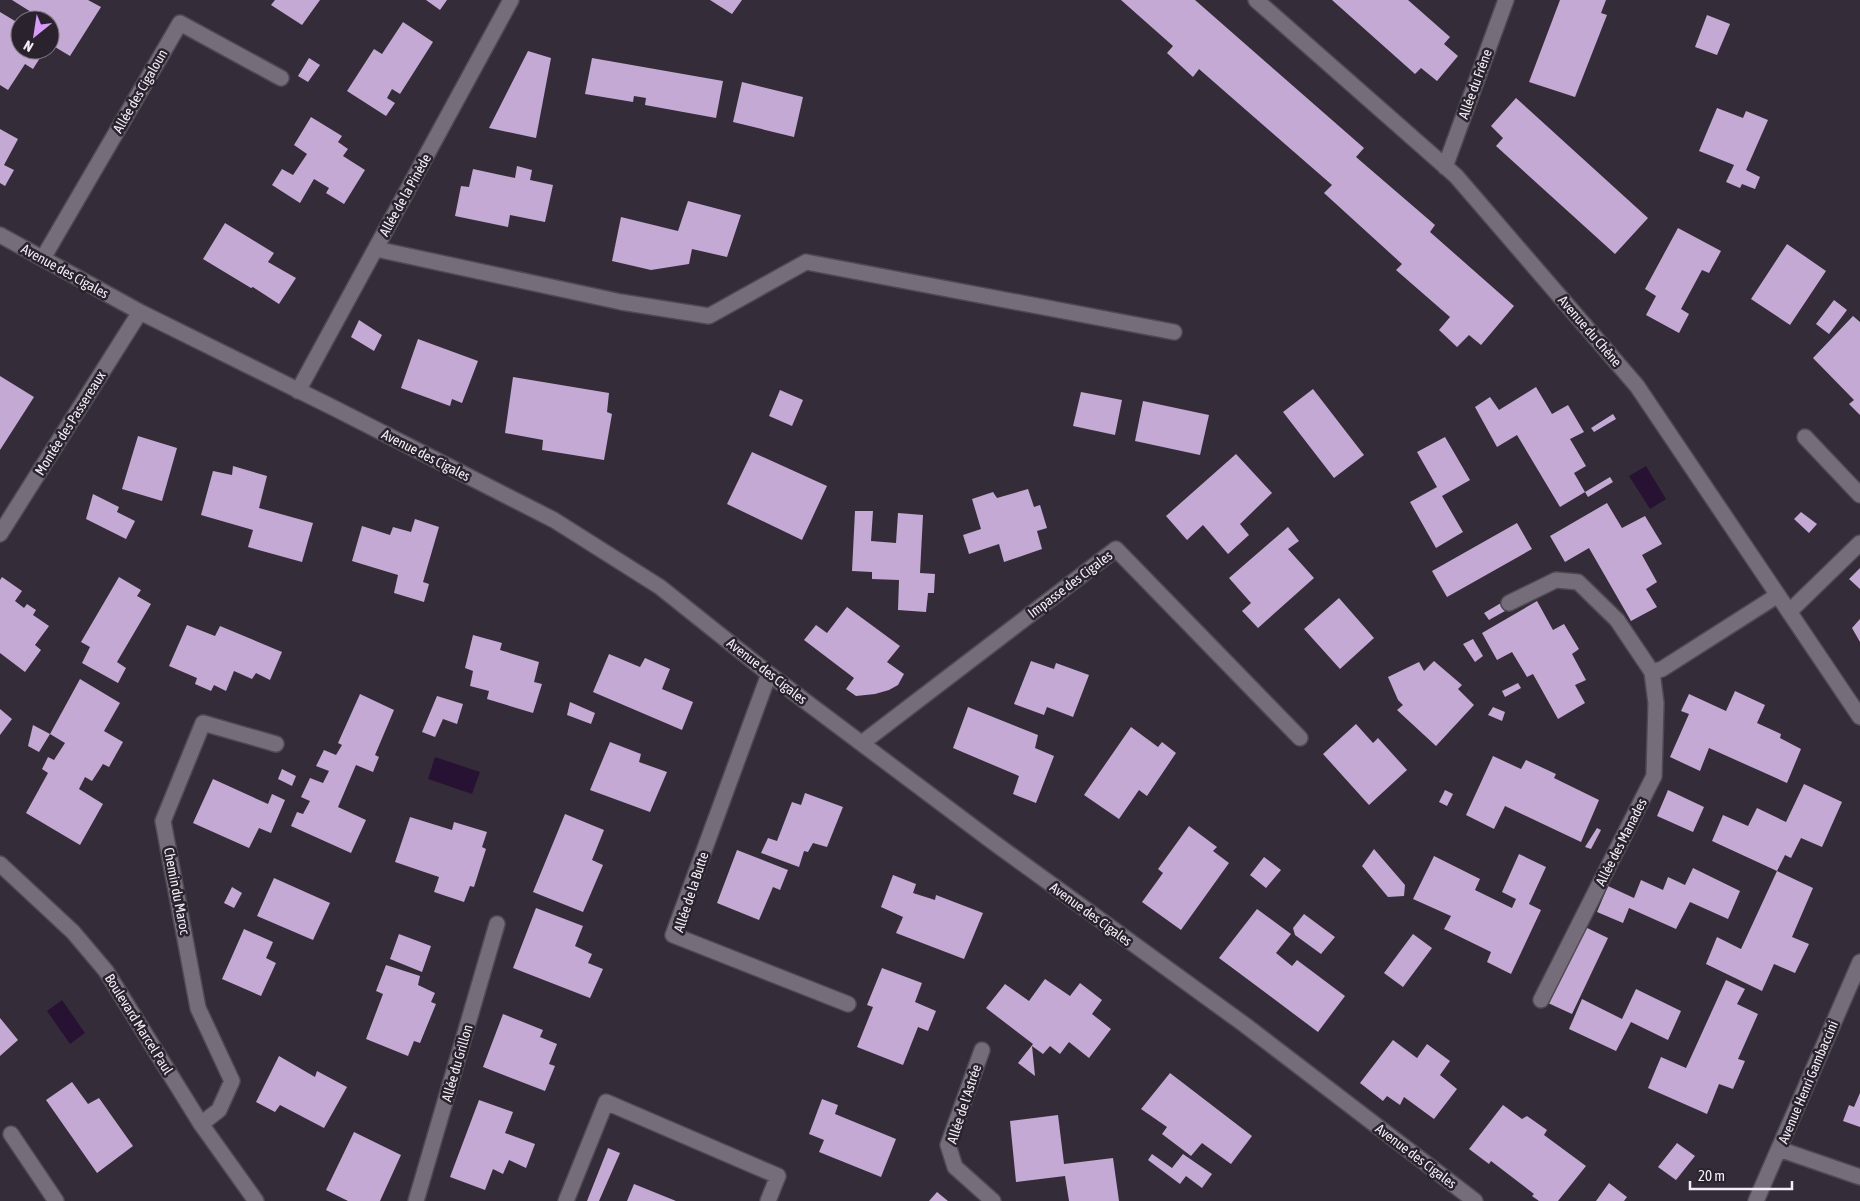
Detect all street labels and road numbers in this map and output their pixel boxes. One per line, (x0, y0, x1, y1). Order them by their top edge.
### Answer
street label: Allée des Cigaloun (110, 46, 170, 136)
street label: Allée du Frêne (1455, 47, 1495, 121)
street label: Allée de la Pinède (376, 151, 434, 239)
street label: Avenue des Cigales (19, 240, 111, 302)
street label: Avenue du Chêne (1555, 292, 1625, 370)
street label: Montée des Passereaux (31, 368, 109, 478)
street label: Avenue des Cigales (379, 426, 473, 484)
street label: Impasse des Cigales (1025, 547, 1115, 621)
street label: Avenue des Cigales (724, 635, 810, 707)
street label: Allée des Manades (1592, 796, 1650, 888)
street label: Chemin du Maroc (161, 846, 193, 937)
street label: Allée de la Butte (670, 850, 712, 934)
street label: Avenue des Cigales (1047, 879, 1135, 949)
street label: Boulevard Marcel Paul (102, 971, 176, 1077)
street label: Avenue Henri Gambaccini (1775, 1018, 1841, 1146)
street label: Allée du Grillon (438, 1023, 476, 1103)
street label: Allée de l'Astrée (944, 1062, 984, 1146)
street label: Avenue des Cigales (1372, 1120, 1460, 1192)

